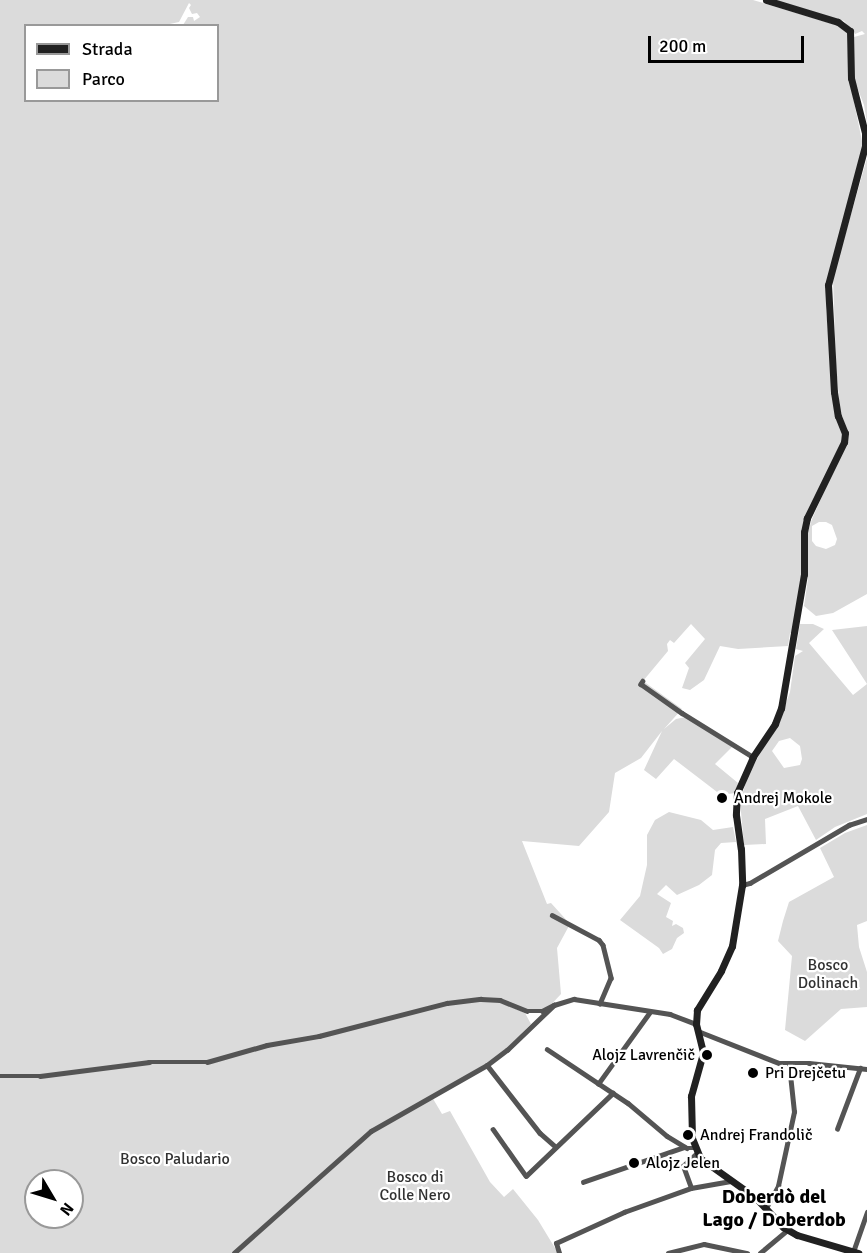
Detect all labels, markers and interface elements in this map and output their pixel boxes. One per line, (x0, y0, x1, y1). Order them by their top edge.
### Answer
legend (24, 24, 219, 102)
scale bar (651, 24, 807, 62)
text: 200 m (659, 35, 706, 57)
text: Strada (82, 38, 133, 60)
text: Parco (82, 68, 125, 90)
place label: Andrej Mokole (734, 788, 832, 808)
marker: Andrej Mokole (715, 791, 729, 805)
park label: Bosco Dolinach (798, 955, 858, 993)
place label: Alojz Lavrenčič (592, 1045, 695, 1065)
marker: Alojz Lavrenčič (700, 1048, 714, 1062)
place label: Pri Drejčetu (765, 1063, 846, 1083)
marker: Pri Drejčetu (746, 1066, 760, 1080)
place label: Andrej Frandolič (700, 1125, 812, 1145)
marker: Andrej Frandolič (681, 1128, 695, 1142)
park label: Bosco Paludario (120, 1149, 230, 1169)
place label: Alojz Jelen (646, 1153, 720, 1173)
marker: Alojz Jelen (627, 1156, 641, 1170)
park label: Bosco di Colle Nero (379, 1167, 451, 1205)
north arrow (24, 1169, 84, 1229)
district label: Doberdò del Lago / Doberdob (702, 1185, 846, 1232)
text: N (55, 1198, 78, 1219)

